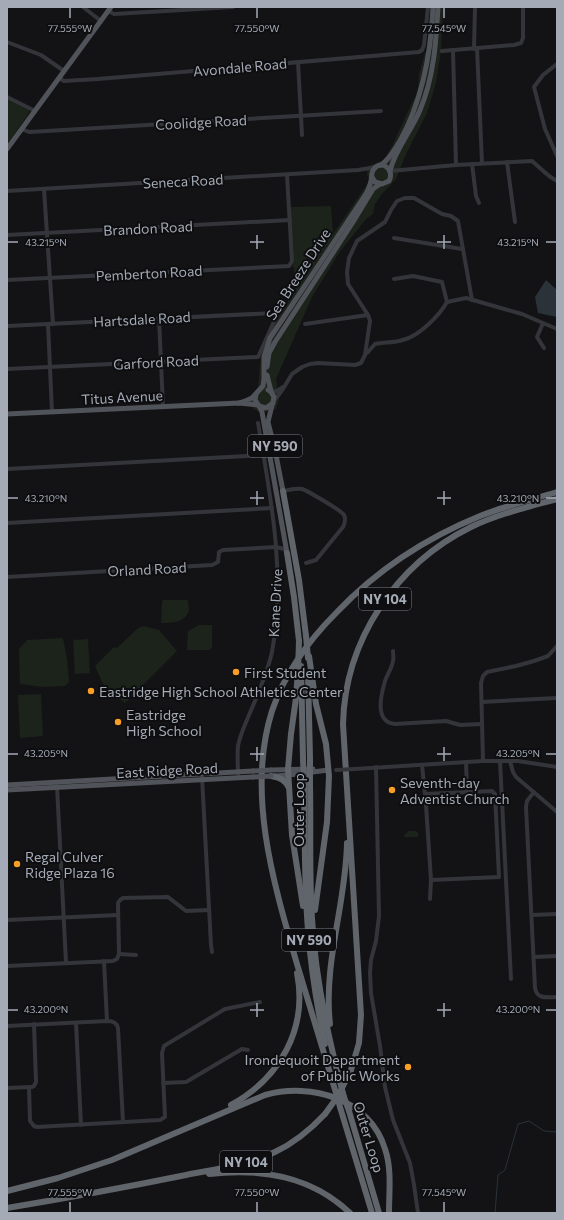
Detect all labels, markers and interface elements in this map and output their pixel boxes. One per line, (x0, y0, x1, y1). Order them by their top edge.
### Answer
text: 77.555°W (48, 22, 92, 34)
text: 77.550°W (234, 22, 280, 34)
text: 77.545°W (422, 22, 466, 34)
street label: Avondale Road (192, 54, 288, 80)
street label: Coolidge Road (155, 111, 247, 133)
street label: Seneca Road (142, 170, 224, 192)
street label: Brandon Road (103, 217, 193, 239)
street label: Sea Breeze Drive (262, 225, 334, 323)
text: 43.215°N (25, 236, 67, 248)
text: 43.215°N (497, 236, 539, 248)
street label: Pemberton Road (95, 262, 203, 284)
street label: Hartsdale Road (93, 308, 191, 330)
street label: Garford Road (113, 351, 199, 373)
street label: Titus Avenue (81, 386, 163, 408)
road number: NY 590 (248, 435, 302, 457)
text: 43.210°N (25, 492, 67, 504)
text: 43.210°N (497, 492, 539, 504)
street label: Orland Road (107, 558, 187, 580)
street label: Kane Drive (265, 568, 285, 638)
road number: NY 104 (359, 588, 411, 610)
place label: First Student (244, 664, 327, 681)
marker: First Student (231, 667, 241, 677)
place label: Eastridge High School Athletics Center (99, 683, 343, 700)
marker: Eastridge High School Athletics Center (86, 686, 96, 696)
place label: Eastridge High School (126, 706, 202, 739)
marker: Eastridge High School (113, 717, 123, 727)
text: 43.205°N (24, 747, 68, 759)
text: 43.205°N (496, 747, 540, 759)
street label: East Ridge Road (116, 759, 218, 781)
street label: Outer Loop (290, 773, 307, 847)
place label: Seventh-day Adventist Church (400, 774, 510, 807)
marker: Seventh-day Adventist Church (387, 785, 397, 795)
place label: Regal Culver Ridge Plaza 16 (25, 848, 115, 881)
marker: Regal Culver Ridge Plaza 16 (12, 859, 22, 869)
road number: NY 590 (282, 929, 336, 951)
text: 43.200°N (24, 1003, 68, 1015)
text: 43.200°N (496, 1003, 540, 1015)
place label: Irondequoit Department of Public Works (244, 1051, 400, 1084)
marker: Irondequoit Department of Public Works (403, 1062, 413, 1072)
street label: Outer Loop (350, 1099, 388, 1175)
road number: NY 104 (220, 1151, 272, 1173)
text: 77.555°W (48, 1186, 92, 1198)
text: 77.550°W (234, 1186, 280, 1198)
text: 77.545°W (422, 1186, 466, 1198)

